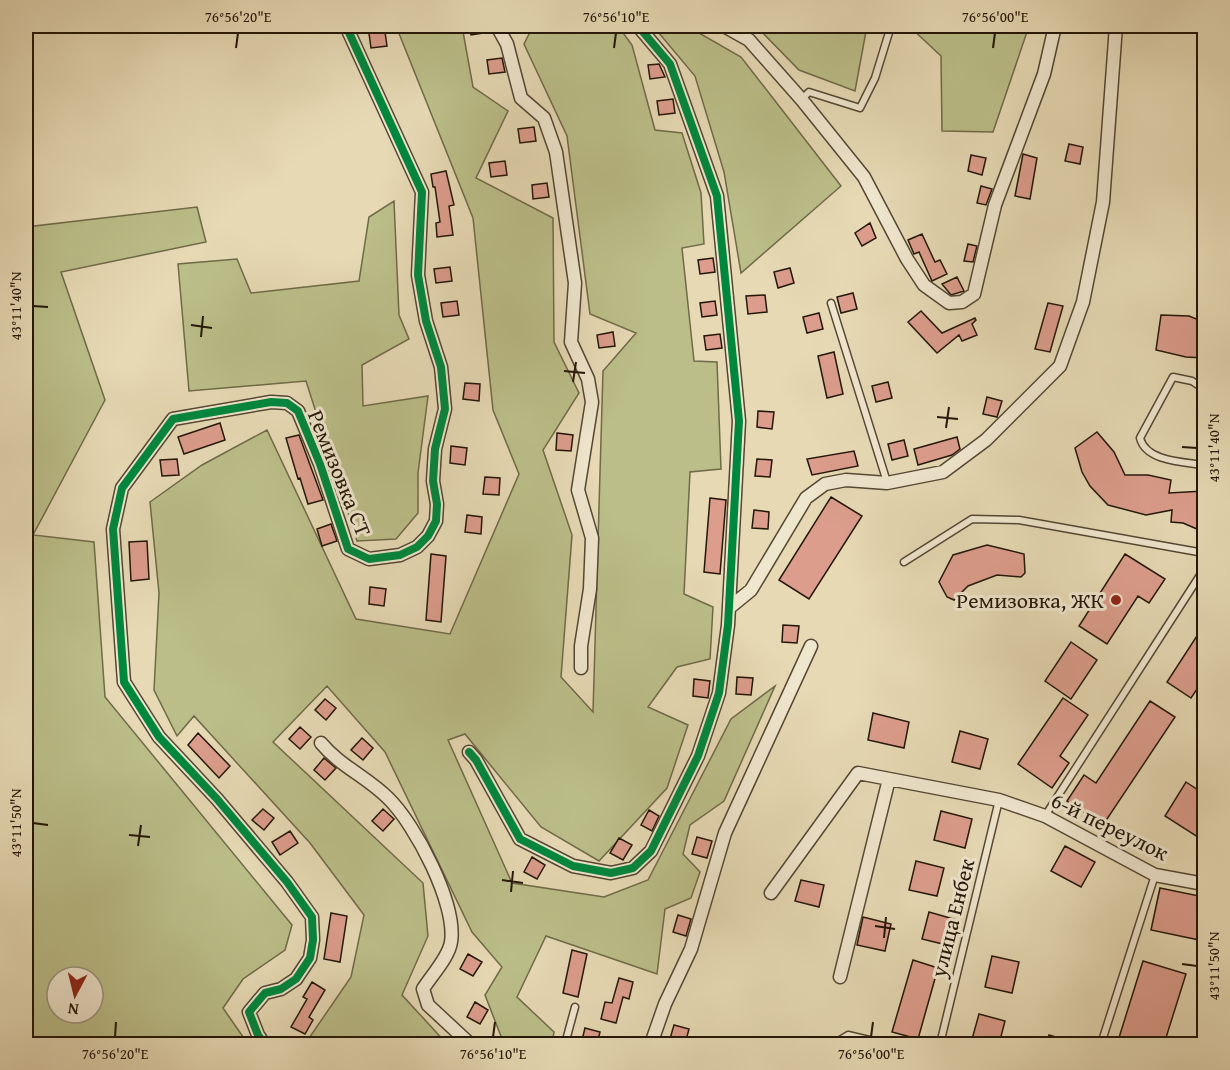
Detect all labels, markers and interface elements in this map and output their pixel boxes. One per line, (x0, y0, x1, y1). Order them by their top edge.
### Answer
text: 76°56'20"E (205, 6, 272, 27)
text: 76°56'10"E (583, 6, 650, 27)
text: 76°56'00"E (962, 6, 1029, 27)
text: 43°11'40"N (5, 271, 26, 340)
street label: Ремизовка СТ (300, 405, 380, 541)
text: 43°11'40"N (1203, 413, 1224, 482)
place label: Ремизовка, ЖК (956, 584, 1104, 616)
marker: Ремизовка, ЖК (1109, 593, 1123, 607)
street label: 6-й переулок (1046, 784, 1175, 868)
text: 43°11'50"N (5, 788, 26, 857)
street label: улица Енбек (922, 855, 982, 982)
text: 43°11'50"N (1203, 931, 1224, 1000)
north arrow (45, 965, 105, 1025)
text: N (66, 997, 80, 1022)
text: 76°56'20"E (82, 1043, 149, 1064)
text: 76°56'10"E (460, 1043, 527, 1064)
text: 76°56'00"E (838, 1043, 905, 1064)

